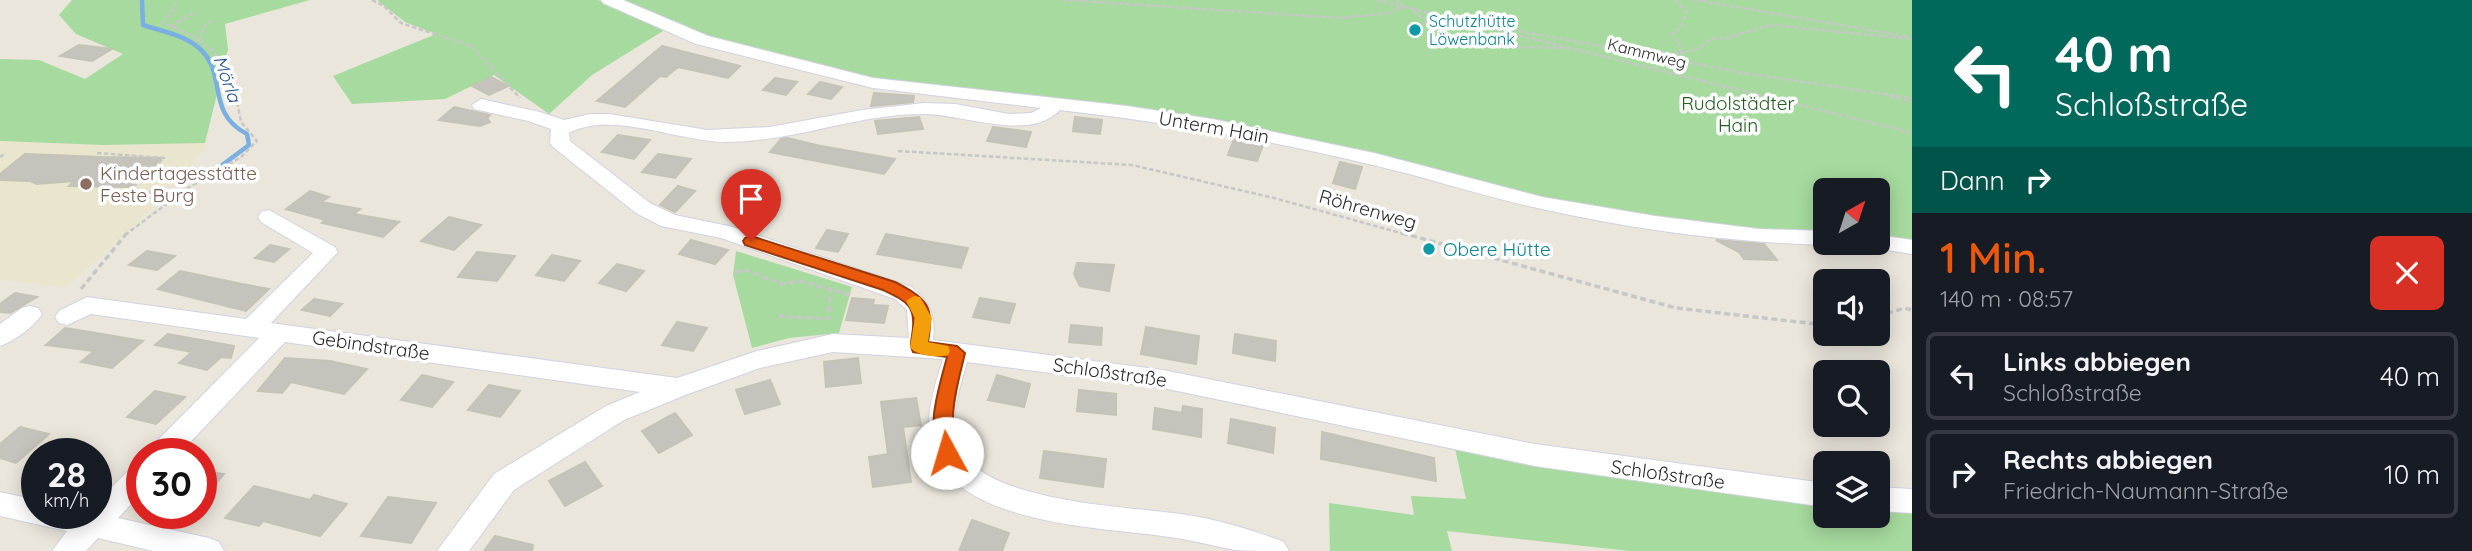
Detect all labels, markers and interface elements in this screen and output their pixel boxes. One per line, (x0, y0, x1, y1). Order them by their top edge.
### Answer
place label: Schutzhütte Löwenbank (1429, 11, 1516, 49)
marker: Schutzhütte Löwenbank (1407, 22, 1423, 38)
text: 40 m (2055, 23, 2173, 84)
icon: left (1940, 28, 2031, 119)
street label: Kammweg (1605, 34, 1689, 72)
water label: Mörla (208, 52, 247, 106)
text: Schloßstraße (2055, 84, 2248, 124)
park label: Rudolstädter Hain (1681, 91, 1795, 137)
street label: Unterm Hain (1157, 105, 1271, 149)
place label: Kindertagesstätte Feste Burg (100, 161, 257, 207)
icon: right (2019, 161, 2057, 199)
text: Dann (1940, 164, 2005, 197)
pin (721, 169, 781, 241)
marker: Kindertagesstätte Feste Burg (78, 176, 94, 192)
north arrow (1813, 178, 1890, 256)
map controls (1813, 178, 1890, 528)
icon: arrive (732, 180, 770, 218)
street label: Röhrenweg (1316, 184, 1420, 234)
text: 1 Min. (1940, 231, 2046, 284)
button: close (2370, 236, 2444, 310)
place label: Obere Hütte (1443, 237, 1551, 261)
marker: Obere Hütte (1421, 241, 1437, 257)
button: sound (1813, 269, 1890, 346)
text: 140 m · 08:57 (1940, 284, 2073, 313)
street label: Gebindstraße (311, 325, 431, 365)
text: Links abbiegen (2003, 345, 2191, 378)
street label: Schloßstraße (1052, 352, 1168, 392)
icon: left (1944, 357, 1982, 395)
button: search (1813, 360, 1890, 437)
text: 40 m (2380, 360, 2440, 393)
text: Schloßstraße (2003, 378, 2142, 407)
position arrow (910, 416, 984, 490)
speed limit sign: 30 (126, 438, 217, 529)
text: Rechts abbiegen (2003, 443, 2213, 476)
button: layers (1813, 451, 1890, 528)
text: 28 (47, 452, 86, 496)
street label: Schloßstraße (1610, 454, 1726, 494)
icon: right (1944, 455, 1982, 493)
text: 10 m (2384, 458, 2440, 491)
text: Friedrich-Naumann-Straße (2003, 476, 2288, 505)
text: km/h (44, 489, 89, 512)

